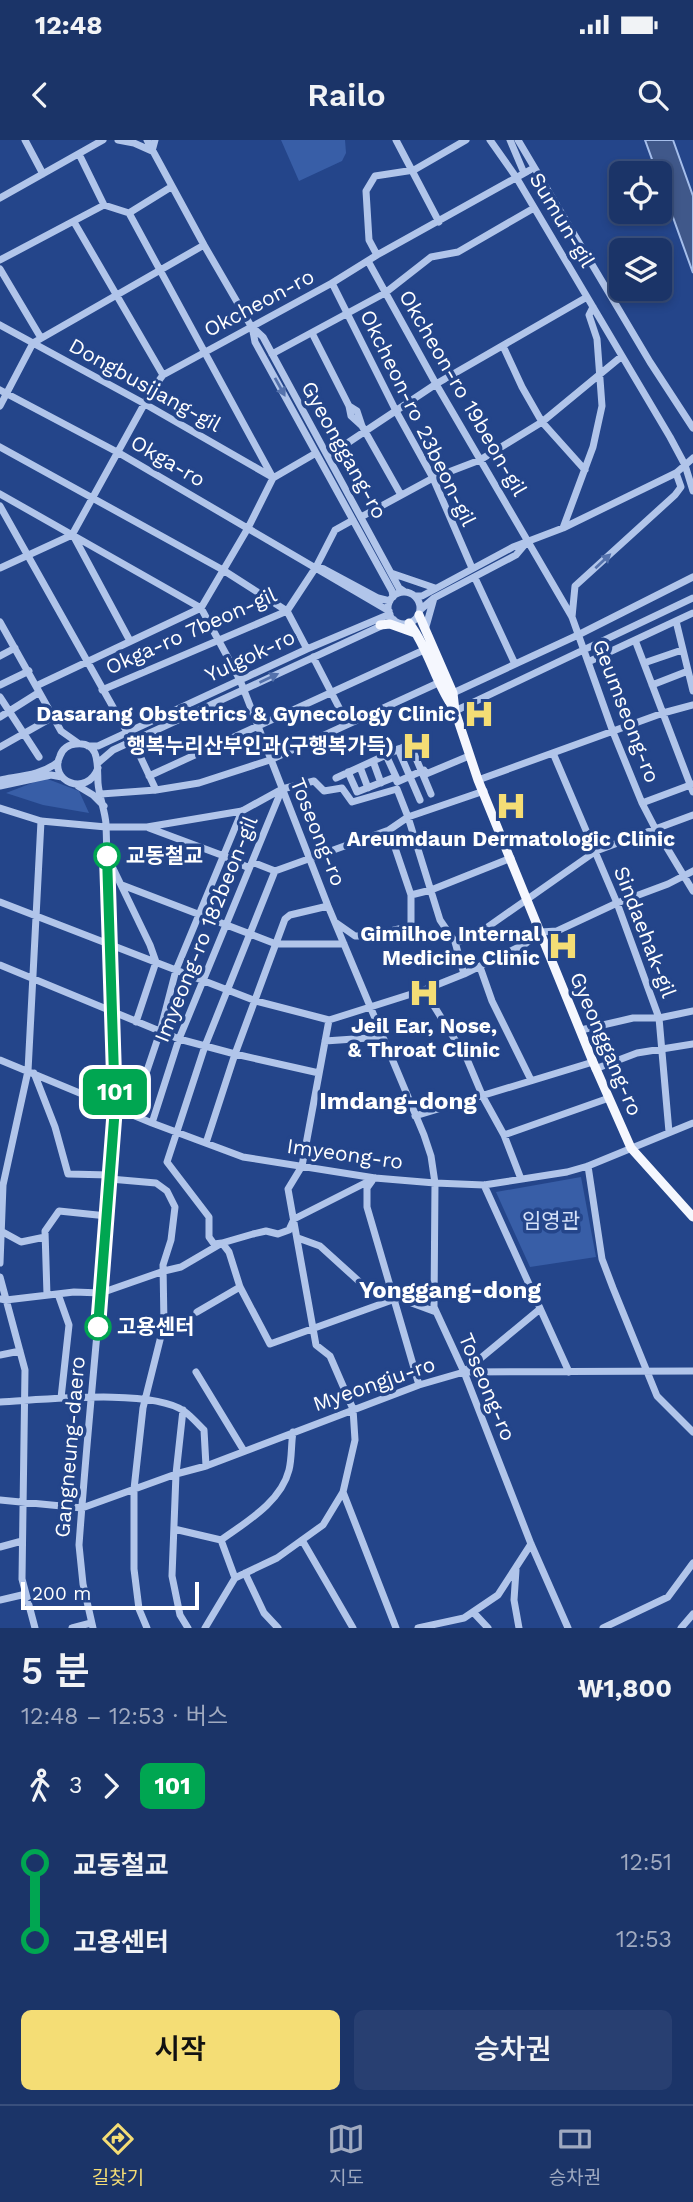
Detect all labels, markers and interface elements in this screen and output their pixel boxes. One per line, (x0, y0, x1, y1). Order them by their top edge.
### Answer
text: 12:48 (35, 10, 103, 40)
icon: back (21, 76, 59, 114)
text: Railo (307, 76, 386, 114)
icon: search (634, 76, 672, 114)
map controls (609, 161, 672, 301)
button: locate (609, 161, 672, 224)
street label: Sumun-gil (524, 168, 601, 272)
button: layers (609, 238, 672, 301)
street label: Okcheon-ro (199, 263, 318, 342)
street label: Okcheon-ro 19beon-gil (394, 285, 533, 501)
street label: Okcheon-ro 23beon-gil (355, 306, 482, 531)
street label: Dongbusijang-gil (65, 332, 226, 437)
one-way arrow (274, 377, 286, 397)
street label: Gyeonggang-ro (296, 377, 393, 523)
street label: Okga-ro (127, 429, 210, 492)
one-way arrow (594, 553, 611, 569)
street label: Okga-ro 7beon-gil (101, 581, 281, 680)
street label: Yulgok-ro (201, 624, 299, 687)
street label: Geumseong-ro (588, 635, 665, 786)
one-way arrow (259, 672, 279, 684)
hospital icon: Dasarang Obstetrics & Gynecology Clinic (462, 697, 496, 731)
place label: Dasarang Obstetrics & Gynecology Clinic (36, 701, 456, 726)
hospital icon: 행복누리산부인과(구행복가득) (400, 729, 434, 763)
place label: 행복누리산부인과(구행복가득) (126, 733, 394, 758)
street label: Toseong-ro (285, 774, 351, 890)
hospital icon: Areumdaun Dermatologic Clinic (494, 789, 528, 823)
street label: Imyeong-ro 182beon-gil (149, 811, 263, 1046)
place label: Areumdaun Dermatologic Clinic (347, 826, 675, 851)
marker: 교동철교 (94, 843, 120, 869)
place label: 교동철교 (126, 843, 203, 868)
street label: Sindaehak-gil (609, 863, 682, 1002)
place label: Gimilhoe Internal Medicine Clinic (360, 921, 540, 970)
hospital icon: Gimilhoe Internal Medicine Clinic (546, 929, 580, 963)
street label: Gyeonggang-ro (565, 968, 648, 1119)
hospital icon: Jeil Ear, Nose, & Throat Clinic (407, 976, 441, 1010)
place label: Jeil Ear, Nose, & Throat Clinic (348, 1013, 500, 1062)
line badge: 101 (75, 1069, 155, 1115)
text: 101 (97, 1078, 133, 1106)
district label: Imdang-dong (319, 1087, 477, 1115)
street label: Imyeong-ro (285, 1133, 405, 1174)
park label: 임영관 (522, 1208, 580, 1233)
district label: Yonggang-dong (359, 1276, 541, 1304)
marker: 고용센터 (85, 1314, 111, 1340)
place label: 고용센터 (117, 1314, 194, 1339)
street label: Toseong-ro (454, 1329, 521, 1444)
street label: Myeongju-ro (309, 1351, 438, 1416)
street label: Gangneung-daero (49, 1355, 90, 1539)
scale bar (21, 1579, 200, 1611)
text: 200 m (32, 1582, 91, 1605)
text: 5 분 (21, 1649, 90, 1693)
text: ₩1,800 (578, 1673, 672, 1703)
text: 12:48 – 12:53 · 버스 (21, 1703, 228, 1730)
icon: walk (21, 1767, 59, 1805)
icon: forward (92, 1767, 130, 1805)
text: 3 (69, 1772, 82, 1799)
text: 101 (154, 1772, 191, 1800)
text: 12:51 (620, 1849, 672, 1876)
text: 교동철교 (73, 1850, 169, 1880)
text: 12:53 (616, 1926, 672, 1953)
text: 고용센터 (73, 1927, 169, 1957)
button: 시작 (21, 2010, 340, 2090)
button: 승차권 (354, 2010, 672, 2090)
tab: 길찾기 (92, 2120, 144, 2189)
tab: 지도 (327, 2120, 365, 2189)
tab: 승차권 (549, 2120, 601, 2189)

